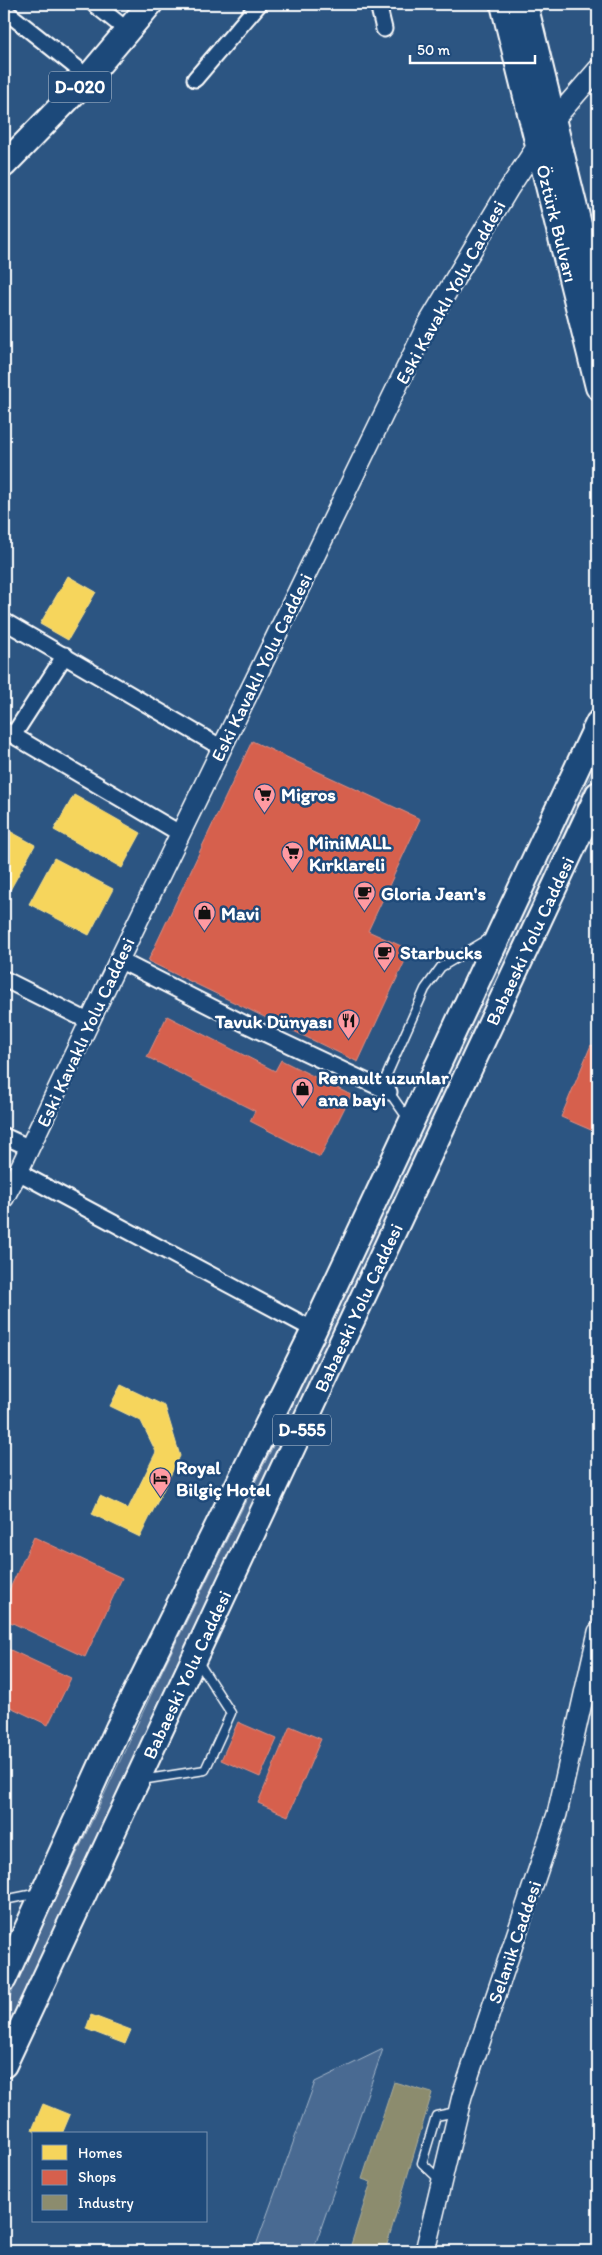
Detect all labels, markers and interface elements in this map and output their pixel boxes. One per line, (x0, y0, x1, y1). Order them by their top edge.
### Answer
scale bar (410, 32, 534, 64)
text: 50 m (417, 41, 450, 59)
road number: D-020 (49, 72, 111, 102)
street label: Öztürk Bulvarı (531, 162, 583, 285)
street label: Eski Kavaklı Yolu Caddesi (390, 196, 511, 388)
street label: Eski Kavaklı Yolu Caddesi (206, 569, 317, 765)
supermarket icon: Migros (253, 782, 277, 813)
place label: Migros (281, 783, 336, 806)
place label: MiniMALL Kırklareli (309, 831, 391, 876)
supermarket icon: MiniMALL Kırklareli (281, 841, 305, 872)
street label: Babaeski Yolu Caddesi (481, 853, 579, 1029)
cafe icon: Gloria Jean's (353, 881, 377, 912)
place label: Gloria Jean's (381, 882, 486, 905)
shop icon: Mavi (193, 901, 217, 932)
place label: Mavi (221, 902, 260, 925)
street label: Eski Kavaklı Yolu Caddesi (31, 934, 140, 1131)
cafe icon: Starbucks (372, 940, 396, 971)
place label: Starbucks (400, 941, 483, 964)
restaurant icon: Tavuk Dünyası (336, 1009, 360, 1040)
place label: Tavuk Dünyası (214, 1010, 332, 1033)
place label: Renault uzunlar ana bayi (318, 1066, 449, 1111)
shop icon: Renault uzunlar ana bayi (290, 1076, 314, 1107)
street label: Babaeski Yolu Caddesi (309, 1220, 408, 1396)
road number: D-555 (273, 1414, 331, 1446)
place label: Royal Bilgiç Hotel (176, 1456, 271, 1501)
hotel icon: Royal Bilgiç Hotel (148, 1466, 172, 1497)
street label: Babaeski Yolu Caddesi (138, 1587, 236, 1763)
street label: Selanik Caddesi (483, 1878, 546, 2007)
legend (32, 2132, 208, 2222)
text: Homes (78, 2144, 123, 2162)
text: Shops (78, 2168, 117, 2186)
text: Industry (78, 2194, 134, 2212)

